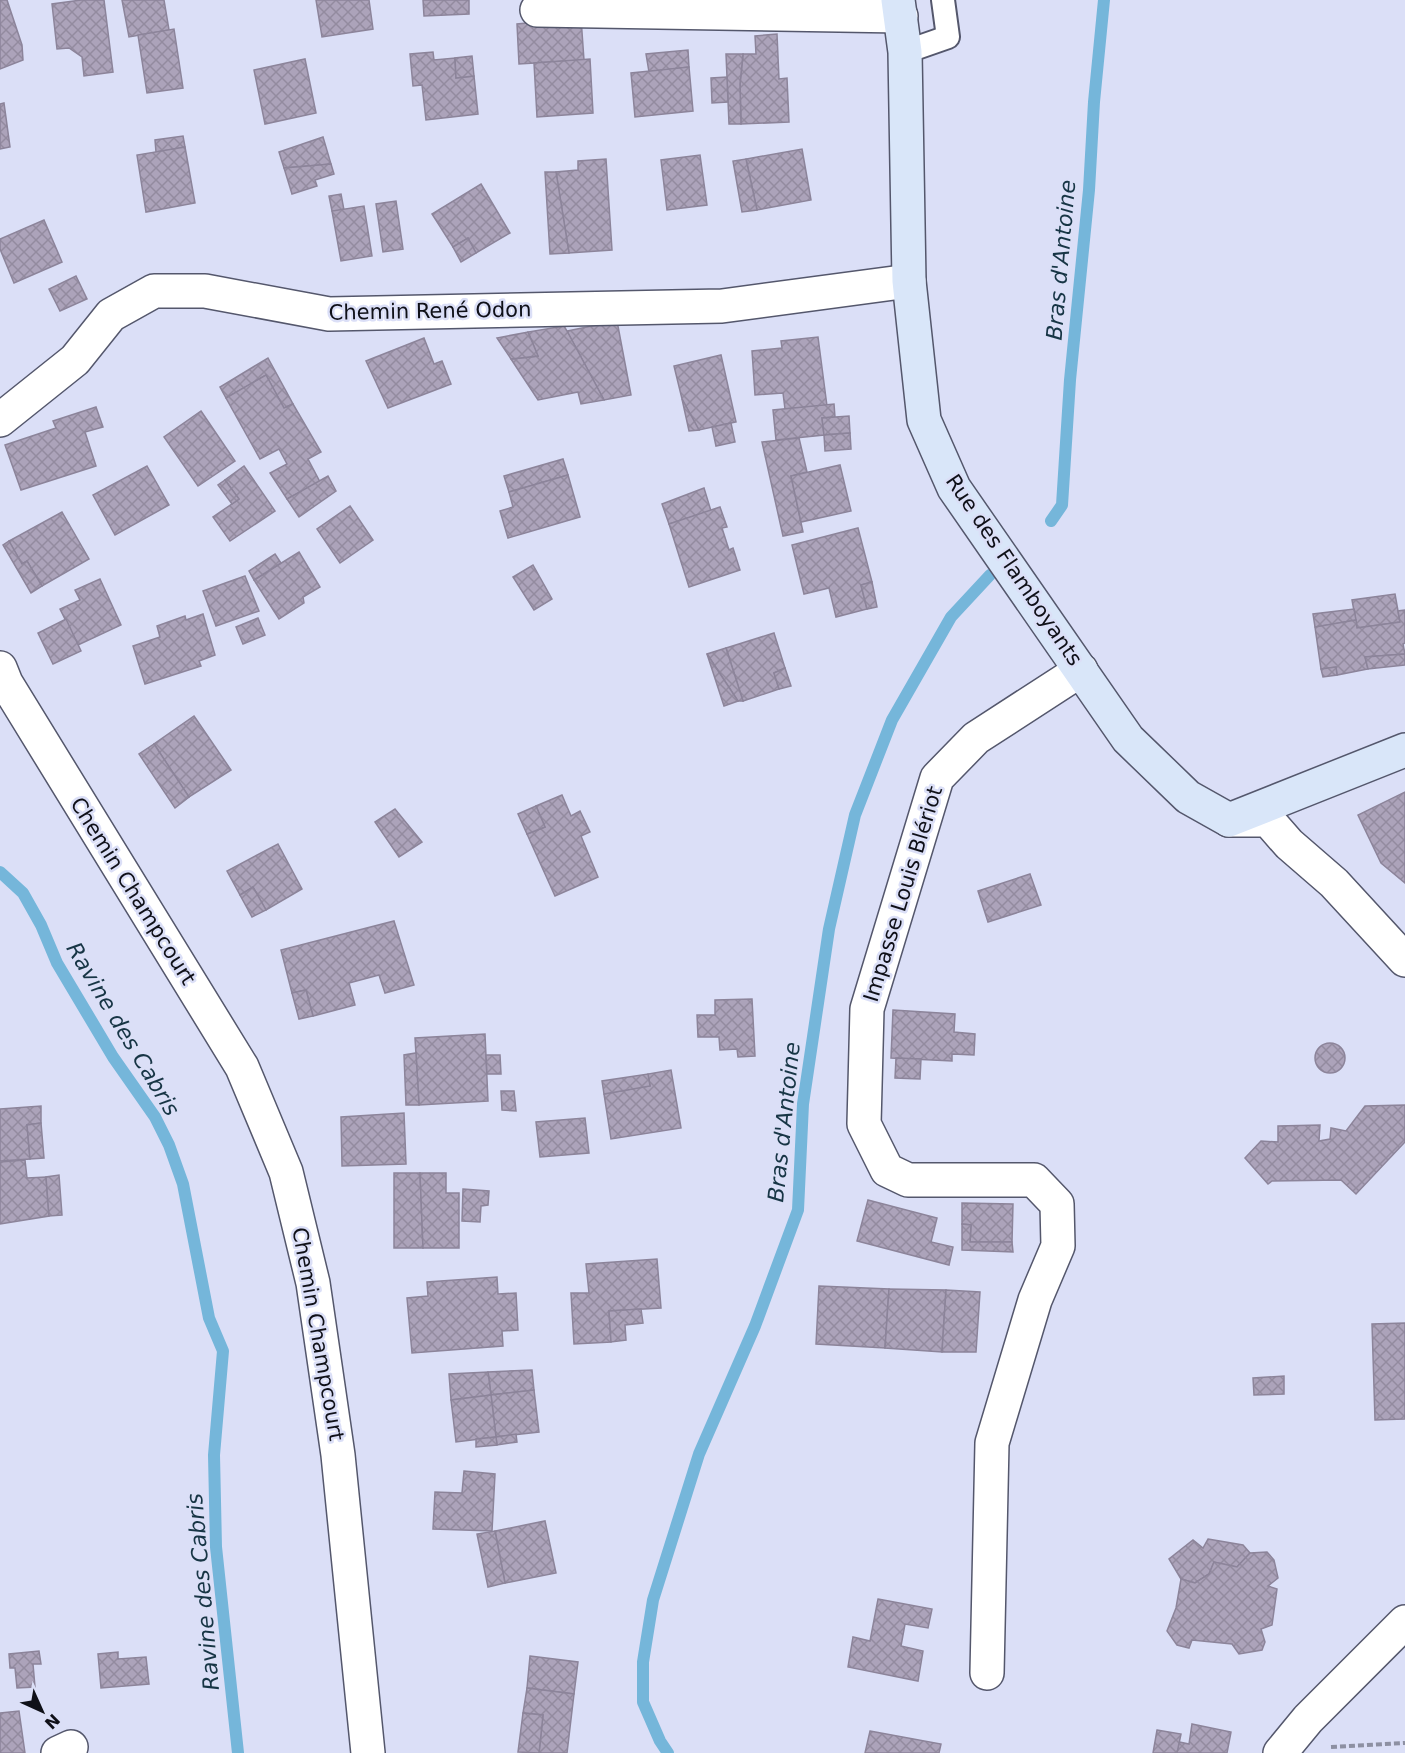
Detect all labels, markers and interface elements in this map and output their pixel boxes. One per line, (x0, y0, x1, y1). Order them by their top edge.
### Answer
water label: Bras d'Antoine (1042, 179, 1080, 341)
street label: Chemin René Odon (328, 297, 532, 325)
street label: Rue des Flamboyants (941, 470, 1087, 670)
street label: Impasse Louis Blériot (859, 783, 947, 1005)
street label: Chemin Champcourt (65, 793, 201, 989)
water label: Ravine des Cabris (61, 938, 185, 1120)
water label: Bras d'Antoine (763, 1041, 805, 1203)
street label: Chemin Champcourt (287, 1225, 349, 1443)
water label: Ravine des Cabris (182, 1492, 224, 1692)
north arrow (12, 1681, 72, 1741)
text: N (41, 1710, 64, 1733)

